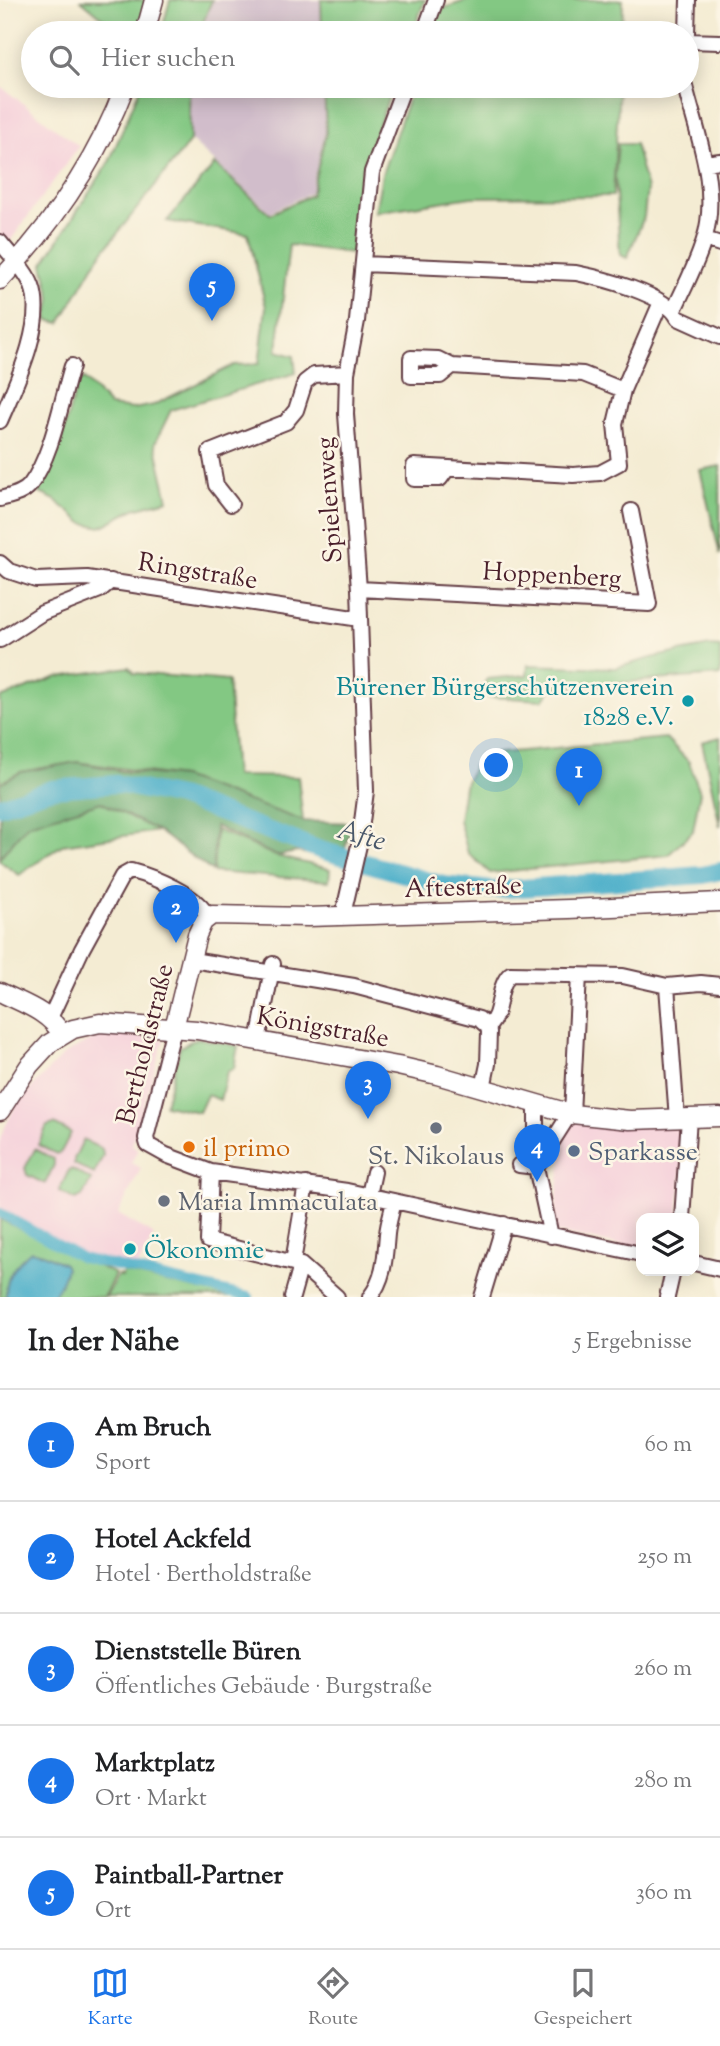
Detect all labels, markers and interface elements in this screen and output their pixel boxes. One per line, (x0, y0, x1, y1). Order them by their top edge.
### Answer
search box (21, 21, 699, 98)
icon: search (45, 41, 83, 79)
text: Hier suchen (101, 41, 236, 78)
pin: 5 (189, 263, 235, 321)
street label: Spielenweg (308, 435, 353, 564)
street label: Ringstraße (135, 545, 260, 600)
street label: Hoppenberg (481, 554, 622, 599)
place label: Bürener Bürgerschützenverein 1828 e.V. (336, 670, 674, 737)
marker: Bürener Bürgerschützenverein 1828 e.V. (680, 693, 696, 709)
your location (479, 748, 513, 782)
pin: 1 (556, 748, 602, 806)
water label: Afte (332, 811, 390, 863)
street label: Aftestraße (404, 868, 523, 909)
pin: 2 (153, 885, 199, 943)
street label: Bertholdstraße (109, 960, 184, 1129)
street label: Königstraße (253, 999, 392, 1058)
pin: 3 (345, 1061, 391, 1119)
marker: St. Nikolaus (428, 1120, 444, 1136)
pin: 4 (514, 1124, 560, 1182)
place label: il primo (203, 1131, 290, 1168)
place label: Sparkasse (588, 1135, 698, 1172)
marker: il primo (181, 1139, 197, 1155)
place label: St. Nikolaus (368, 1139, 504, 1176)
marker: Sparkasse (566, 1143, 582, 1159)
place label: Maria Immaculata (178, 1185, 378, 1222)
marker: Maria Immaculata (156, 1193, 172, 1209)
map controls (636, 1213, 699, 1276)
button: layers (636, 1213, 699, 1276)
place label: Ökonomie (144, 1233, 264, 1270)
marker: Ökonomie (122, 1241, 138, 1257)
text: In der Nähe (28, 1321, 179, 1364)
text: 5 Ergebnisse (574, 1326, 692, 1359)
text: Am Bruch (95, 1410, 211, 1447)
text: 1 (47, 1429, 55, 1462)
text: 60 m (644, 1429, 692, 1462)
text: Sport (95, 1447, 151, 1480)
text: Hotel Ackfeld (95, 1522, 251, 1559)
text: 2 (46, 1541, 56, 1574)
text: 250 m (637, 1541, 692, 1574)
text: Hotel · Bertholdstraße (95, 1559, 312, 1592)
text: Dienststelle Büren (95, 1634, 301, 1671)
text: 3 (46, 1653, 56, 1686)
text: 260 m (634, 1653, 692, 1686)
text: Öffentliches Gebäude · Burgstraße (95, 1671, 432, 1704)
text: Marktplatz (95, 1746, 215, 1783)
text: 4 (45, 1765, 57, 1798)
text: 280 m (634, 1765, 692, 1798)
text: Ort · Markt (95, 1783, 207, 1816)
text: Paintball-Partner (95, 1858, 283, 1895)
text: 5 (47, 1877, 55, 1910)
text: 360 m (635, 1877, 692, 1910)
text: Ort (95, 1895, 131, 1928)
tab: Karte (88, 1964, 133, 2033)
tab: Route (308, 1964, 358, 2033)
tab: Gespeichert (534, 1964, 632, 2033)

